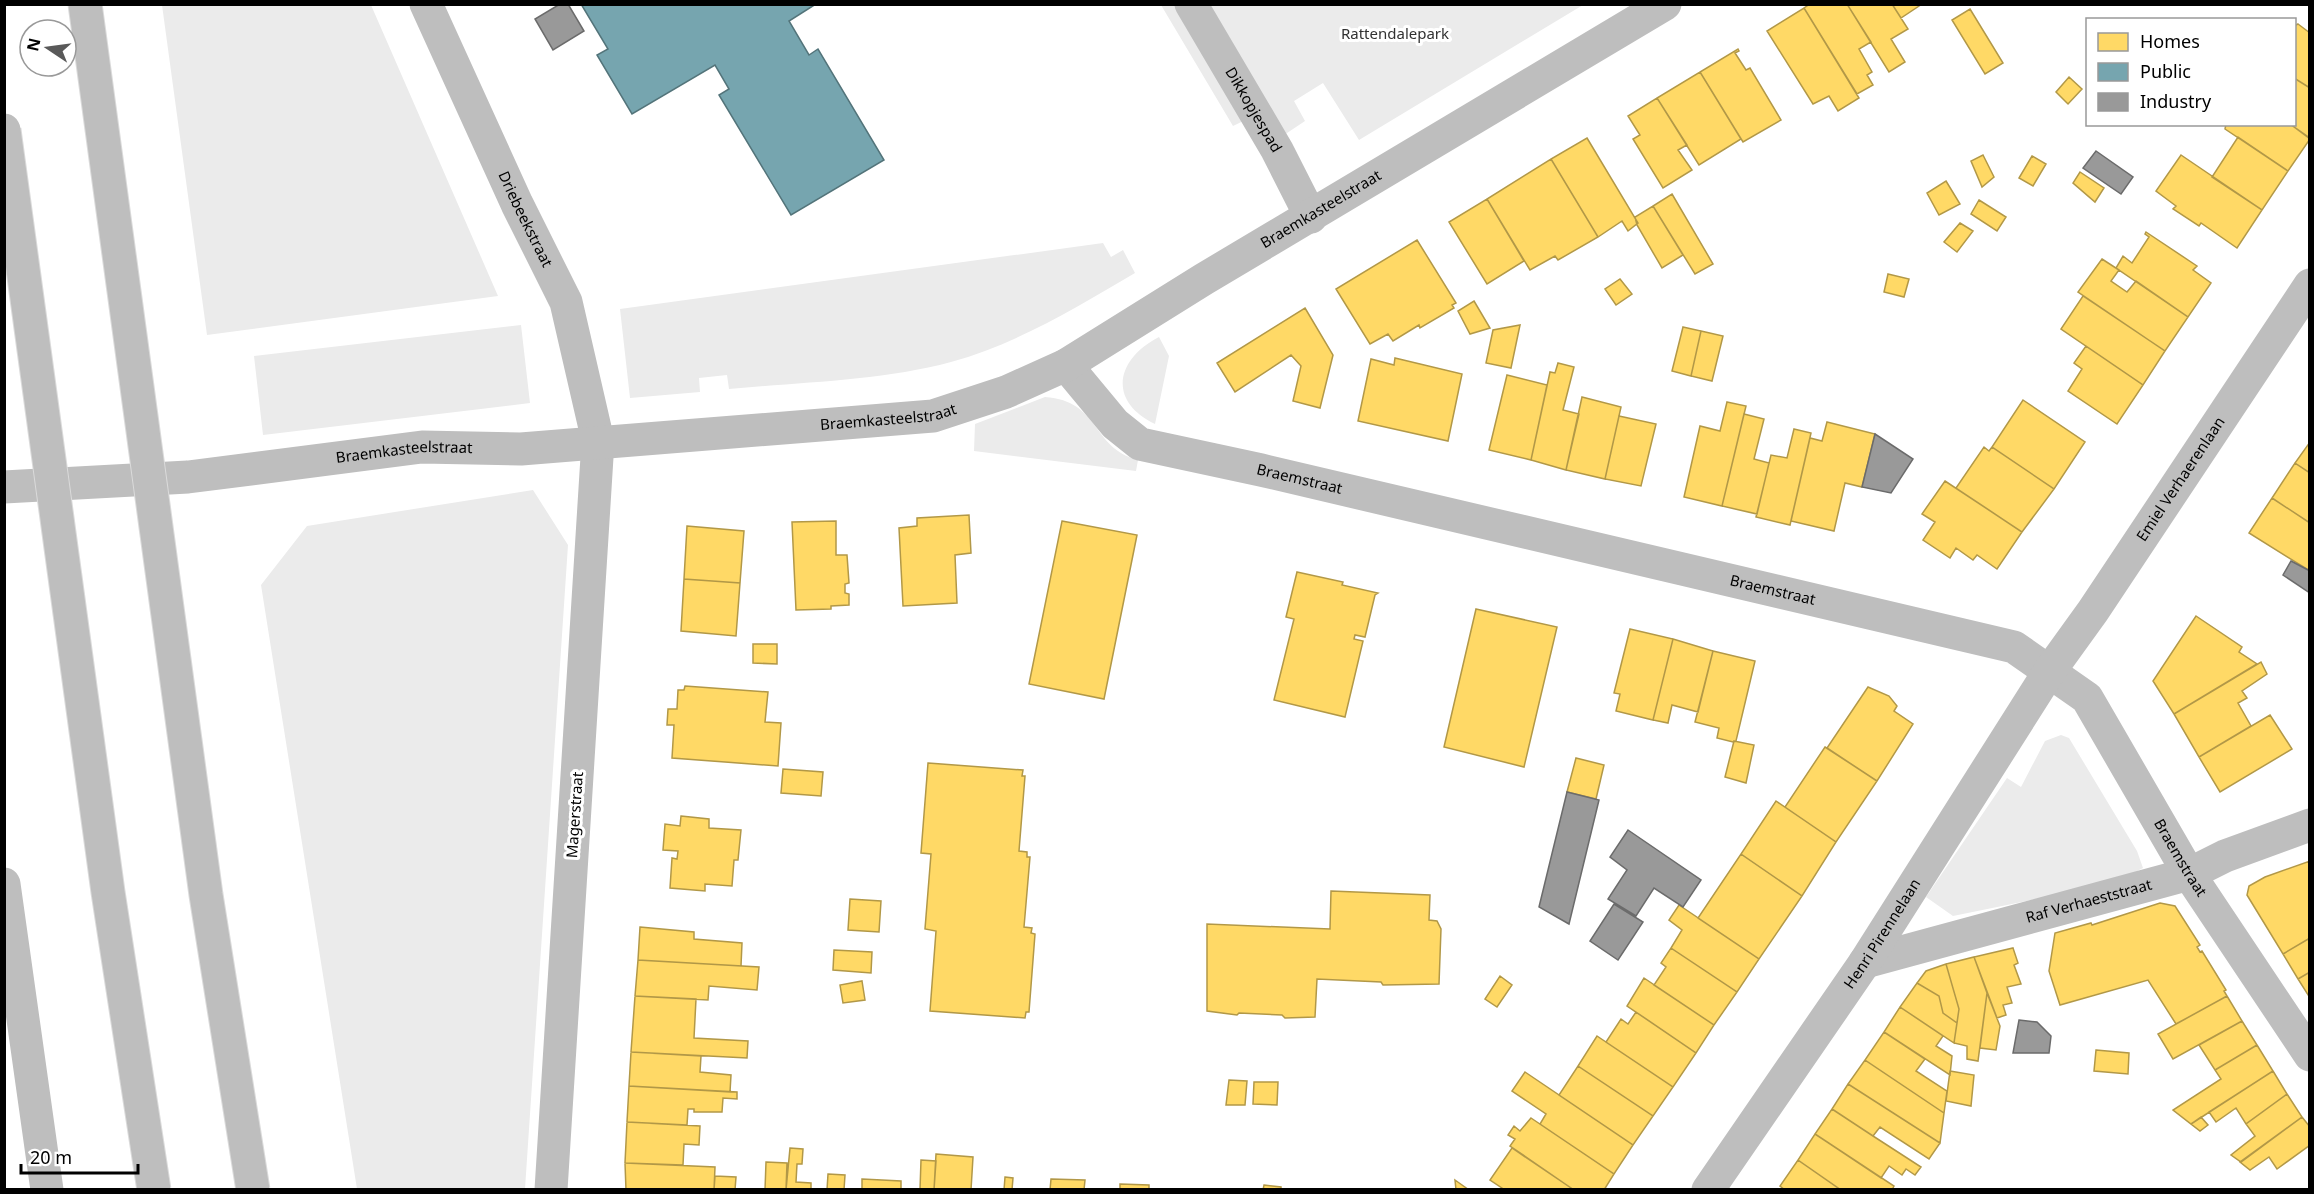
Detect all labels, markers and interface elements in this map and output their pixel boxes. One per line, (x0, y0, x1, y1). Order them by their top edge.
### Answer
north arrow (18, 18, 78, 78)
legend (2086, 18, 2296, 126)
park label: Rattendalepark (1341, 23, 1449, 43)
text: Homes (2140, 29, 2200, 53)
text: N (21, 36, 46, 53)
text: Public (2140, 59, 2191, 83)
street label: Dikkopjespad (1221, 63, 1287, 156)
text: Industry (2140, 89, 2212, 113)
street label: Braemkasteelstraat (1256, 164, 1385, 252)
street label: Driebeekstraat (494, 168, 558, 271)
street label: Braemkasteelstraat (819, 398, 959, 434)
street label: Emiel Verhaerenlaan (2131, 412, 2229, 545)
street label: Braemkasteelstraat (335, 436, 473, 467)
street label: Braemstraat (1255, 458, 1345, 498)
street label: Braemstraat (1728, 570, 1818, 609)
street label: Magerstraat (561, 770, 587, 859)
street label: Braemstraat (2150, 815, 2212, 900)
street label: Raf Verhaeststraat (2023, 873, 2154, 927)
street label: Henri Pirennelaan (1839, 874, 1924, 992)
scale bar (21, 1137, 138, 1175)
text: 20 m (30, 1145, 72, 1169)

